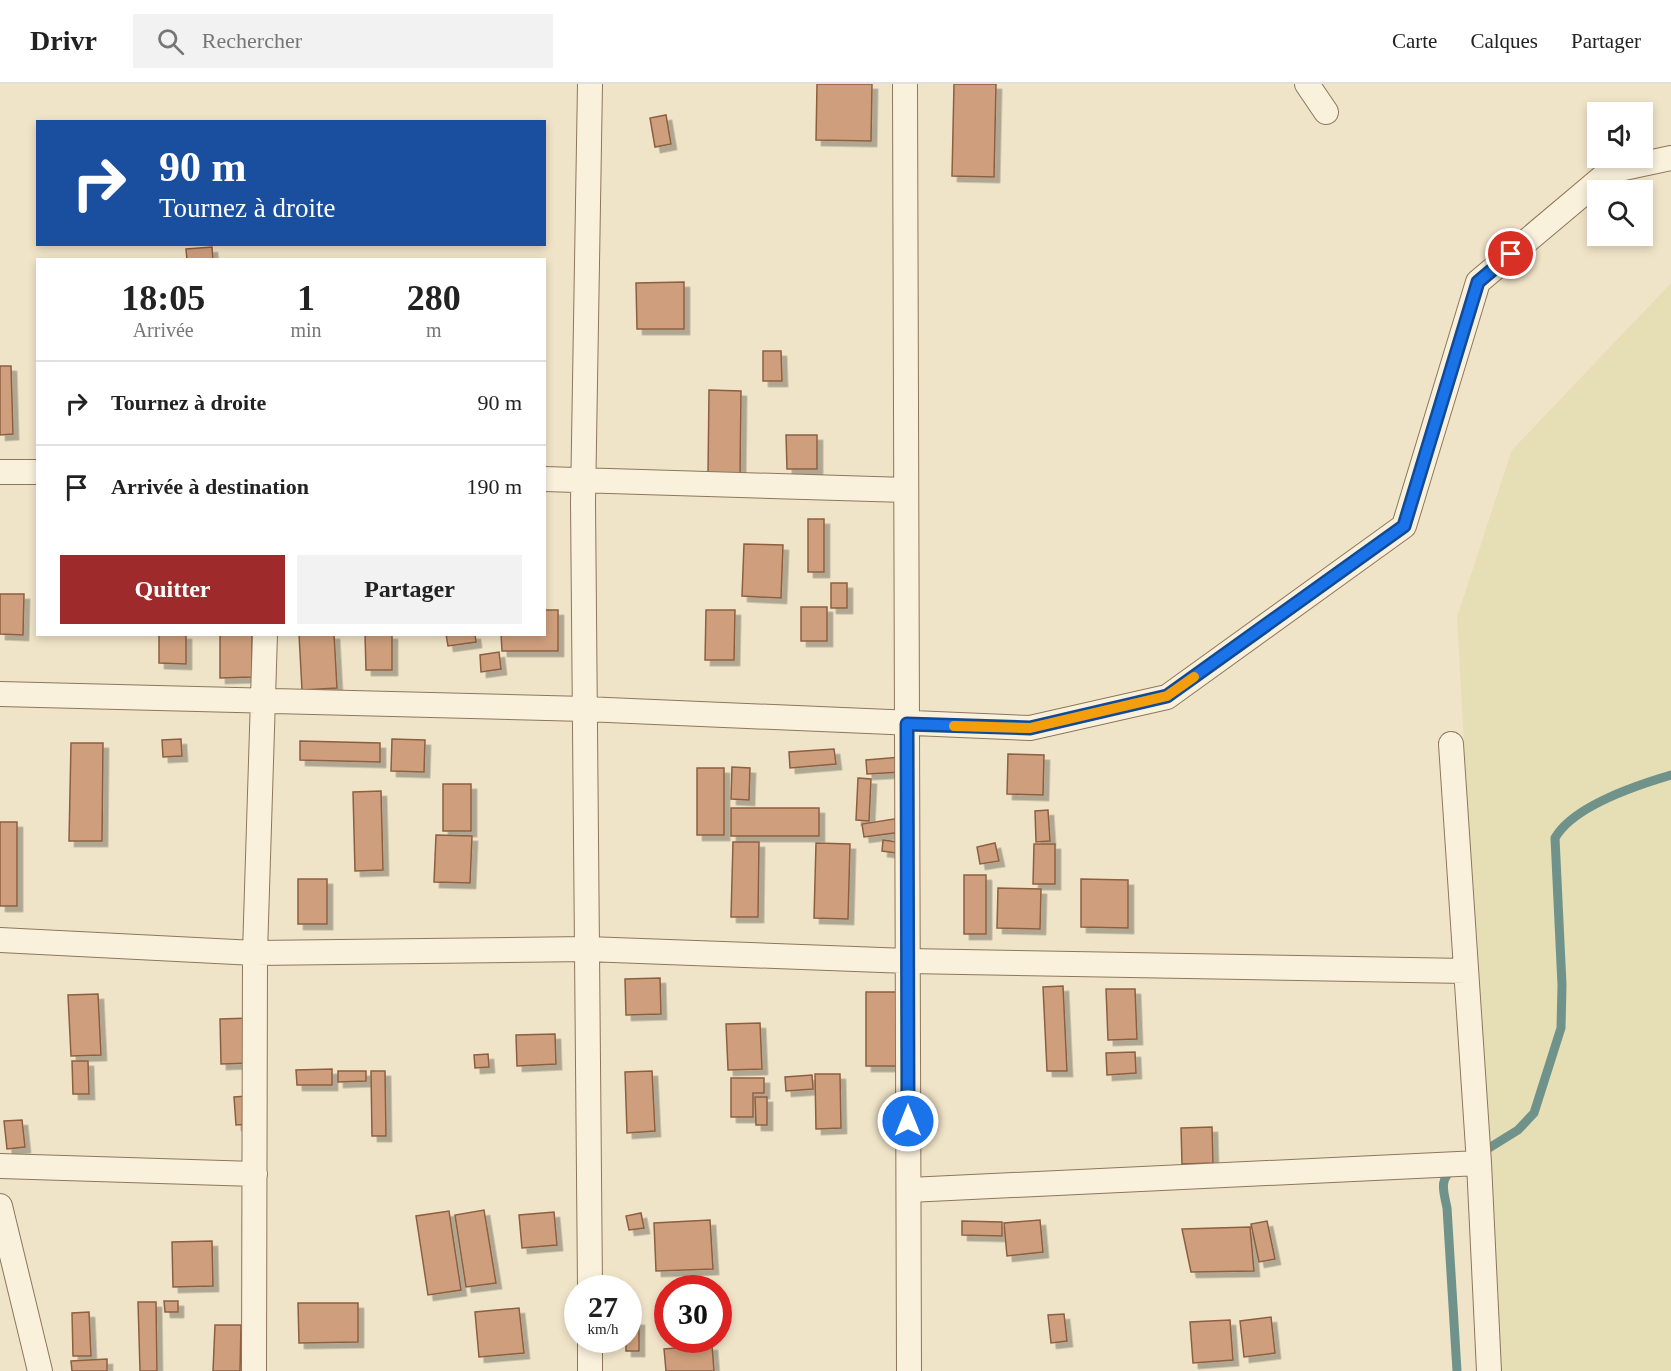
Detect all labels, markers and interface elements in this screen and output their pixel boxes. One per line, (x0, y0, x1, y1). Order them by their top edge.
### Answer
search box (133, 14, 553, 68)
text: Drivr (30, 25, 97, 56)
icon: search (154, 25, 187, 58)
text: Rechercher (202, 28, 302, 53)
text: Carte (1392, 29, 1437, 53)
text: Calques (1470, 29, 1538, 53)
text: Partager (1571, 29, 1641, 53)
map controls (1587, 102, 1653, 246)
button: sound (1587, 102, 1653, 168)
icon: right (60, 144, 138, 222)
text: 90 m (159, 144, 247, 190)
button: search (1587, 180, 1653, 246)
text: Tournez à droite (159, 193, 336, 223)
pin (1485, 228, 1536, 279)
icon: arrive (1494, 237, 1527, 270)
text: 18:05 (121, 278, 205, 318)
text: 1 (297, 278, 315, 318)
text: 280 (407, 278, 461, 318)
text: Arrivée (133, 319, 194, 341)
text: min (290, 319, 322, 341)
text: m (426, 319, 442, 341)
icon: right (60, 387, 93, 420)
text: Tournez à droite (111, 390, 266, 415)
text: 90 m (477, 390, 522, 415)
icon: arrive (60, 471, 93, 504)
text: Arrivée à destination (111, 474, 309, 499)
text: 190 m (466, 474, 522, 499)
button: Quitter (60, 555, 285, 624)
button: Partager (297, 555, 522, 624)
position arrow (876, 1089, 940, 1153)
speed limit sign: 30 (654, 1275, 732, 1353)
text: 27 (588, 1290, 618, 1323)
text: km/h (588, 1321, 618, 1337)

